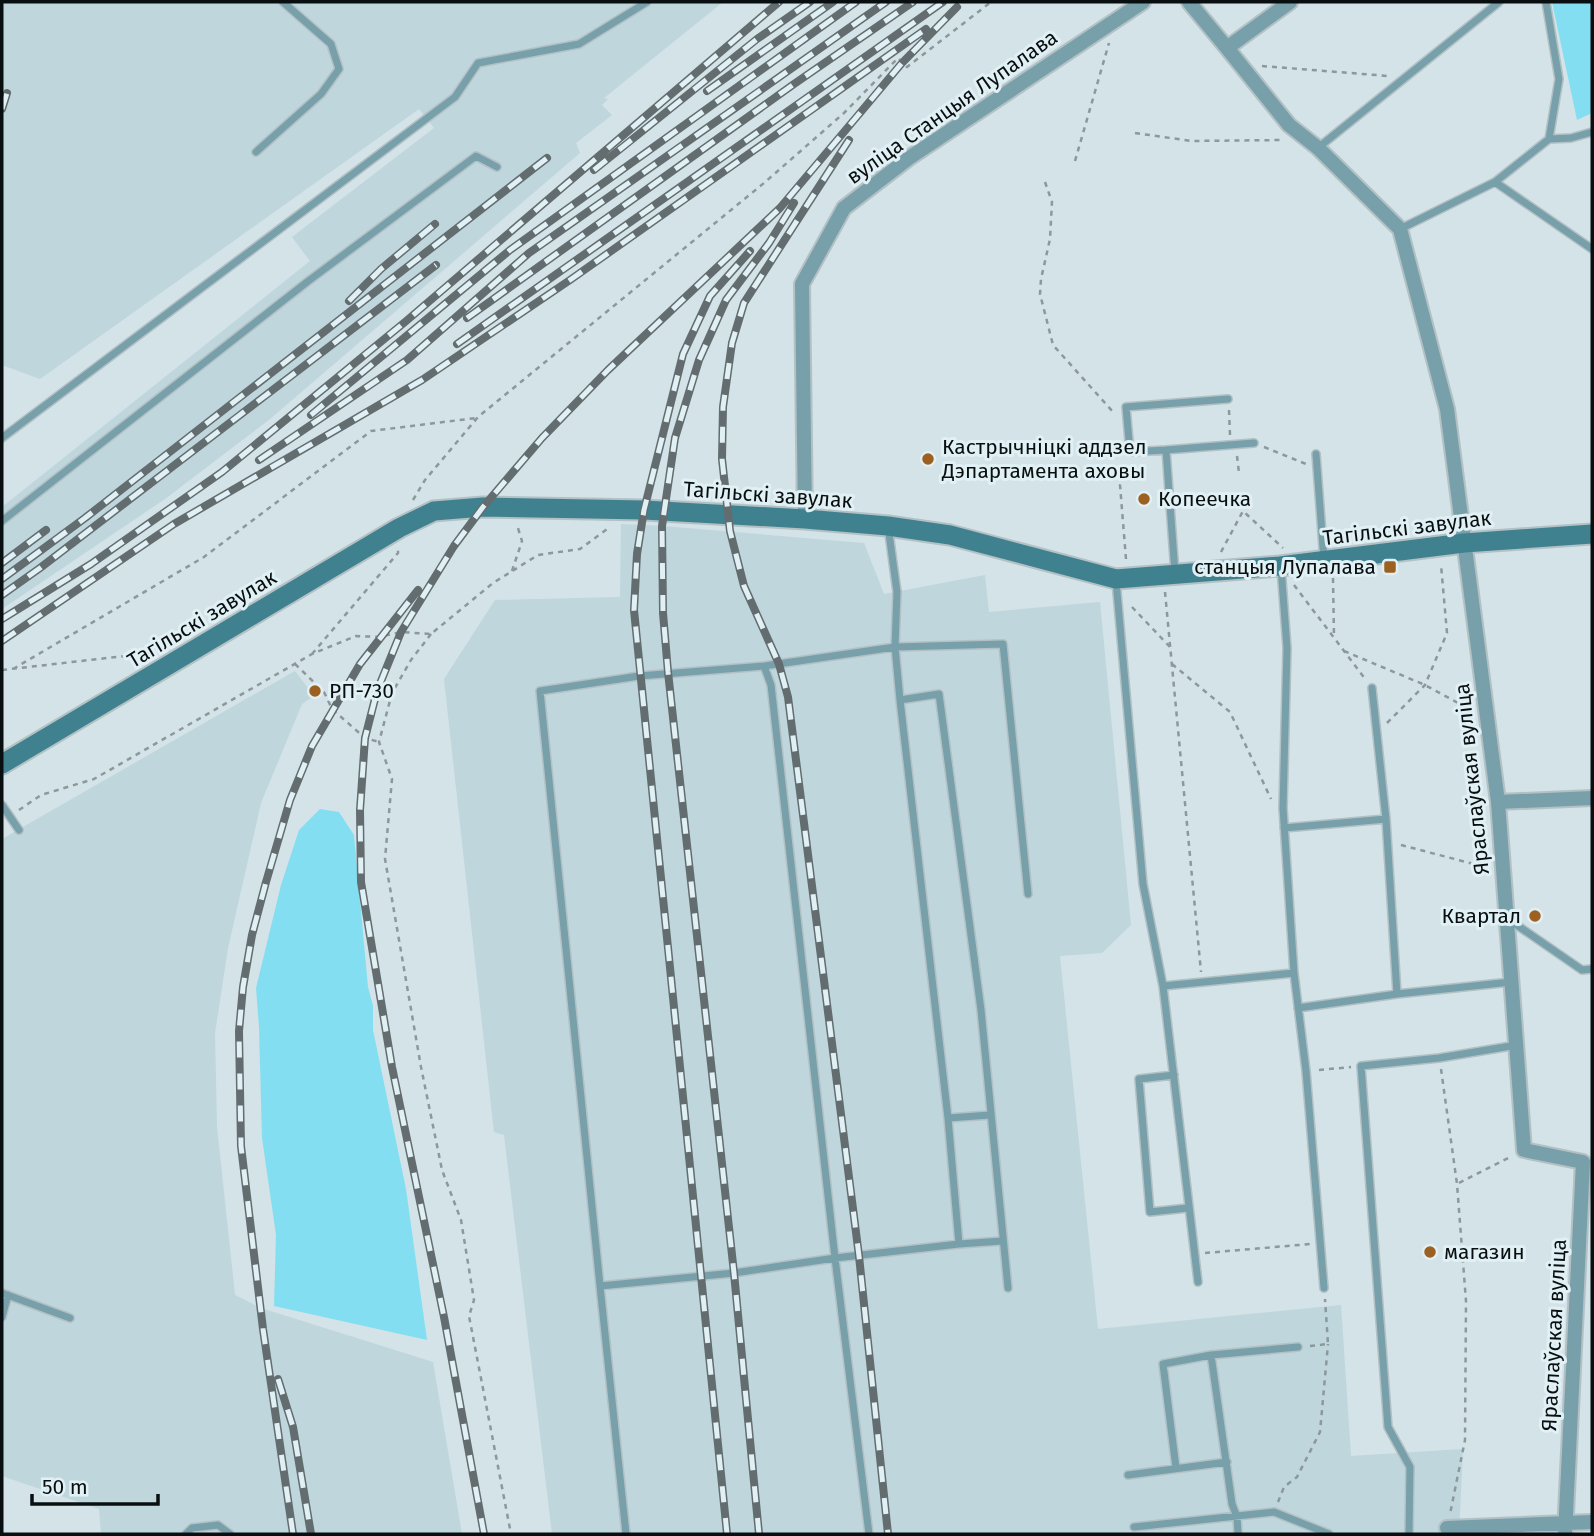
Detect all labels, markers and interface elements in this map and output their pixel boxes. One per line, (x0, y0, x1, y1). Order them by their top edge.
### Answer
street label: вуліца Станцыя Лупалава (842, 24, 1062, 190)
place label: Кастрычніцкі аддзел Дэпартамента аховы (941, 434, 1146, 484)
marker: Кастрычніцкі аддзел Дэпартамента аховы (920, 451, 936, 467)
street label: Тагільскі завулак (683, 476, 853, 514)
place label: Копеечка (1158, 486, 1251, 512)
marker: Копеечка (1136, 491, 1152, 507)
street label: Тагільскі завулак (1321, 505, 1493, 551)
place label: станцыя Лупалава (1194, 554, 1376, 580)
marker: станцыя Лупалава (1382, 559, 1398, 575)
street label: Тагільскі завулак (123, 564, 281, 674)
place label: РП-730 (329, 678, 394, 704)
street label: Яраслаўская вуліца (1449, 682, 1495, 876)
marker: РП-730 (307, 683, 323, 699)
place label: Квартал (1441, 903, 1521, 929)
marker: Квартал (1527, 908, 1543, 924)
street label: Яраслаўская вуліца (1536, 1238, 1572, 1432)
place label: магазин (1444, 1239, 1525, 1265)
marker: магазин (1422, 1244, 1438, 1260)
scale bar (32, 1462, 158, 1506)
text: 50 m (42, 1474, 88, 1500)

